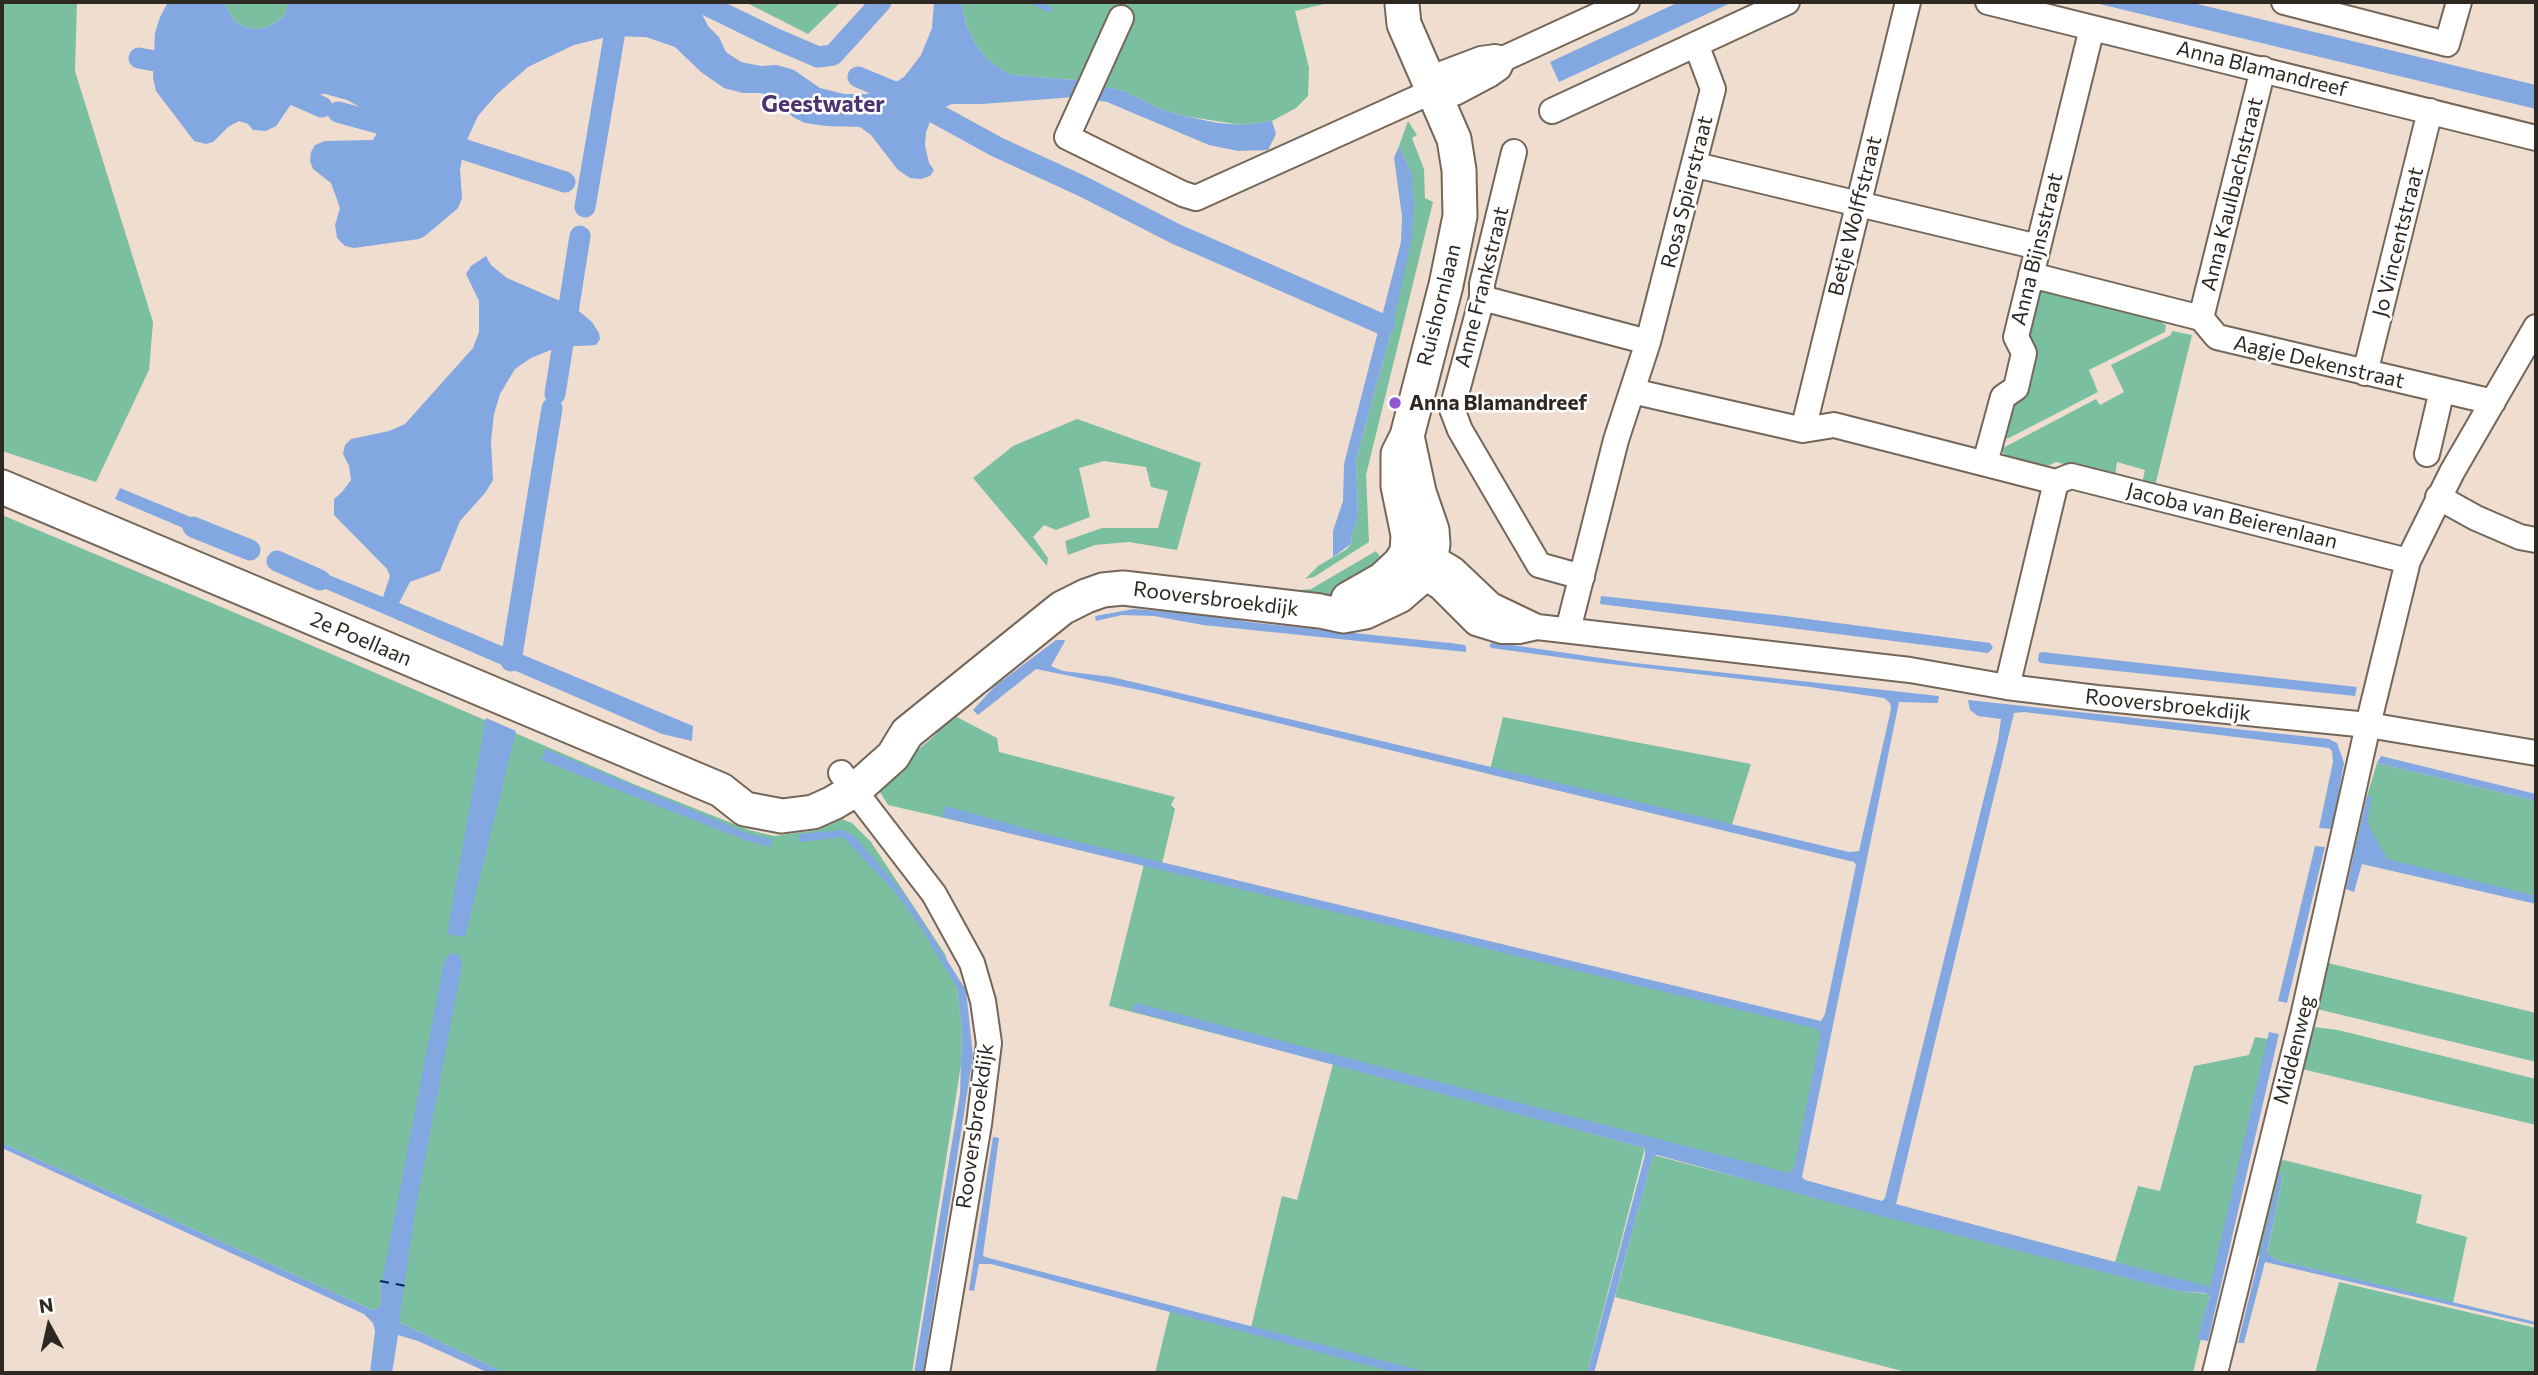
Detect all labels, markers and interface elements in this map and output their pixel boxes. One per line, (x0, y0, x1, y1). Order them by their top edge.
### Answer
street label: Anna Blamandreef (2174, 36, 2350, 102)
district label: Geestwater (761, 90, 885, 118)
street label: Anna Kaulbachstraat (2196, 95, 2268, 293)
street label: Rosa Spierstraat (1656, 113, 1718, 271)
street label: Betje Wolffstraat (1823, 133, 1887, 299)
street label: Jo Vincentstraat (2367, 164, 2429, 320)
street label: Anna Bijnsstraat (2006, 170, 2068, 328)
street label: Anne Frankstraat (1450, 204, 1514, 370)
street label: Ruishornlaan (1412, 241, 1466, 369)
street label: Aagje Dekenstraat (2231, 330, 2407, 394)
place label: Anna Blamandreef (1409, 390, 1587, 416)
marker: Anna Blamandreef (1387, 395, 1403, 411)
street label: Jacoba van Beierenlaan (2124, 478, 2340, 554)
street label: Rooversbroekdijk (1132, 576, 1300, 622)
street label: 2e Poellaan (306, 606, 416, 672)
street label: Rooversbroekdijk (2084, 684, 2252, 726)
street label: Middenweg (2268, 993, 2320, 1107)
street label: Rooversbroekdijk (951, 1042, 999, 1210)
north arrow (14, 1291, 84, 1361)
text: N (37, 1292, 55, 1317)

